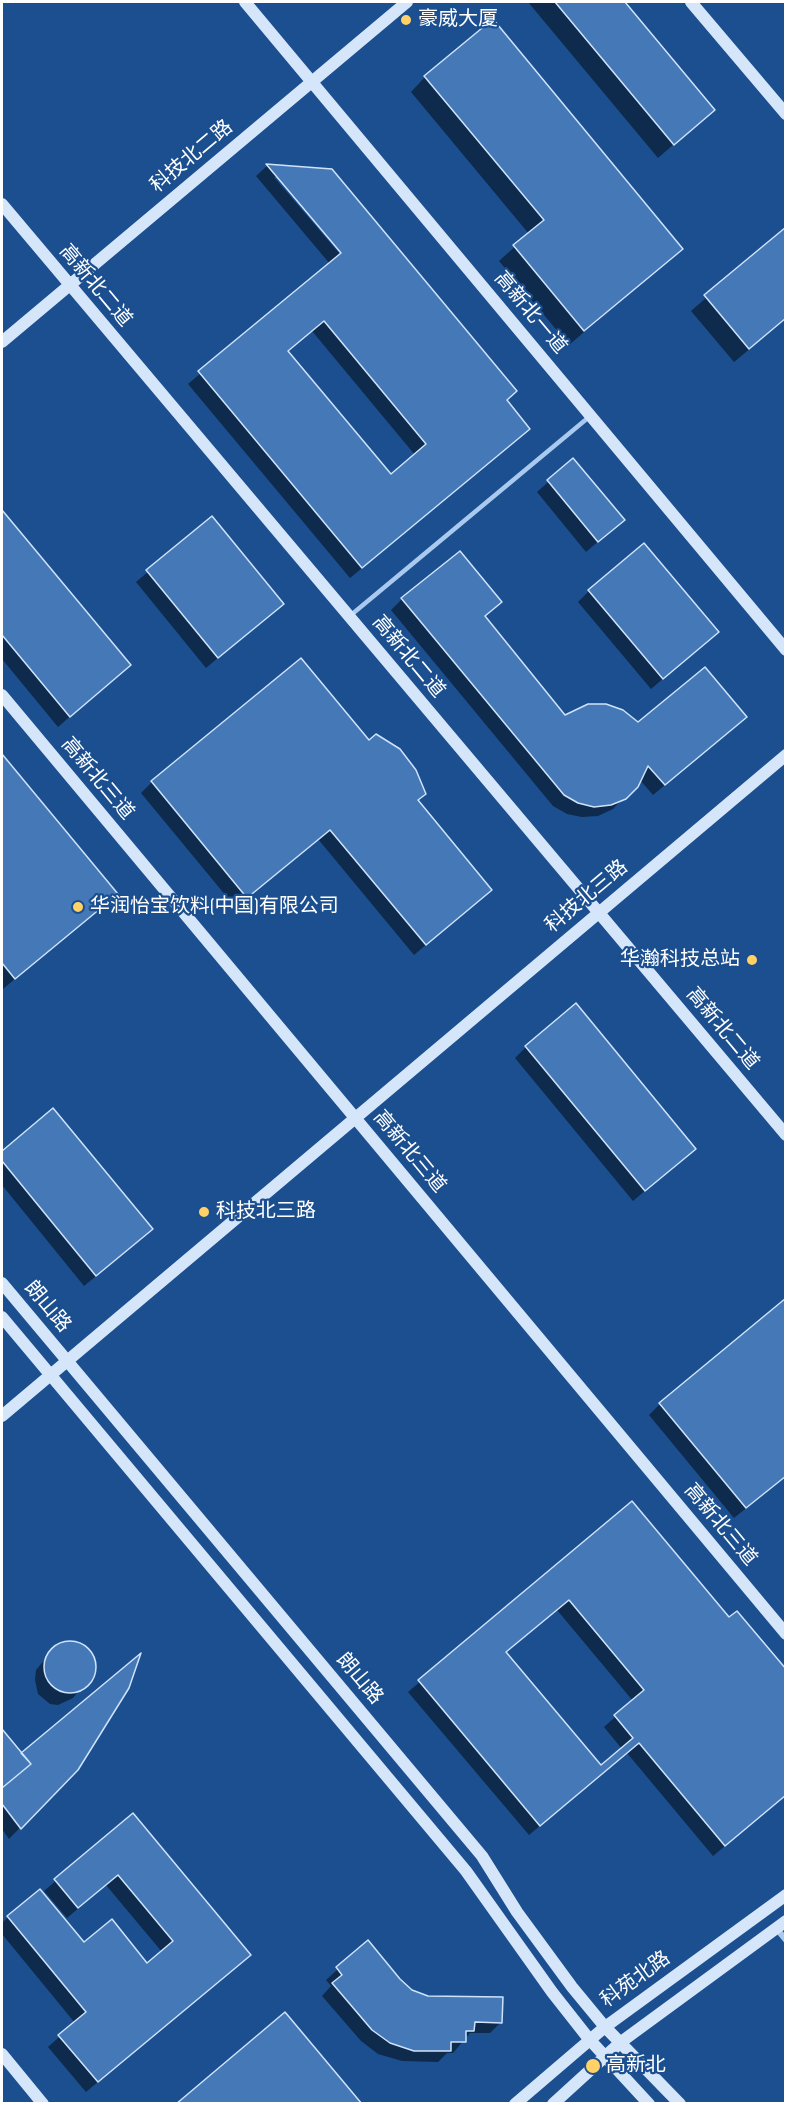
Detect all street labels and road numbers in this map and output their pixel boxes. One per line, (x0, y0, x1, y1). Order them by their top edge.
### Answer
street label: 科技北二路 (146, 116, 238, 198)
street label: 高新北二道 (54, 240, 136, 332)
street label: 高新北一道 (489, 267, 571, 359)
street label: 高新北二道 (367, 611, 449, 703)
street label: 高新北三道 (56, 733, 138, 825)
street label: 科技北三路 (541, 856, 633, 938)
street label: 高新北二道 (681, 983, 763, 1075)
street label: 高新北三道 (368, 1106, 450, 1198)
street label: 朗山路 (19, 1276, 75, 1338)
street label: 高新北三道 (679, 1479, 761, 1571)
street label: 朗山路 (331, 1648, 387, 1710)
street label: 科苑北路 (597, 1947, 675, 2013)

